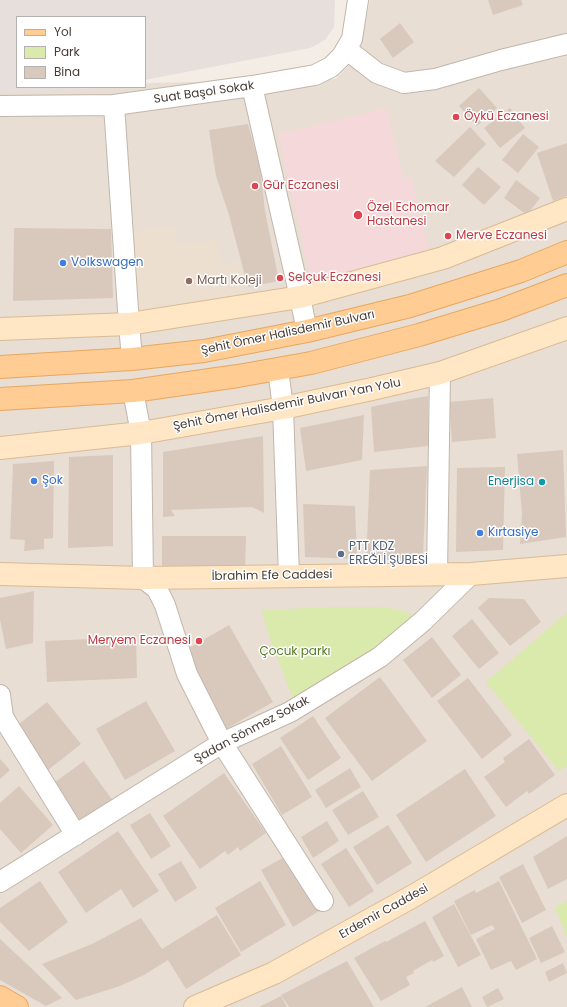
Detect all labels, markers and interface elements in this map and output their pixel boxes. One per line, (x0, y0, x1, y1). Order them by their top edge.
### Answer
legend (16, 16, 146, 88)
text: Yol (54, 23, 72, 40)
text: Park (54, 43, 80, 60)
text: Bina (54, 63, 80, 80)
street label: Suat Başol Sokak (153, 79, 255, 107)
place label: Öykü Eczanesi (464, 110, 549, 124)
marker: Öykü Eczanesi (451, 112, 461, 122)
place label: Gür Eczanesi (263, 179, 339, 193)
marker: Gür Eczanesi (250, 181, 260, 191)
place label: Özel Echomar Hastanesi (367, 201, 449, 229)
marker: Özel Echomar Hastanesi (352, 209, 364, 221)
place label: Merve Eczanesi (456, 229, 547, 243)
marker: Merve Eczanesi (443, 231, 453, 241)
place label: Volkswagen (71, 256, 143, 270)
marker: Volkswagen (58, 258, 68, 268)
place label: Selçuk Eczanesi (288, 271, 381, 285)
marker: Selçuk Eczanesi (275, 273, 285, 283)
place label: Martı Koleji (197, 274, 262, 288)
marker: Martı Koleji (184, 276, 194, 286)
street label: Şehit Ömer Halisdemir Bulvarı (200, 308, 376, 358)
street label: Şehit Ömer Halisdemir Bulvarı Yan Yolu (172, 376, 402, 434)
place label: Şok (42, 474, 63, 488)
place label: Enerjisa (488, 475, 534, 489)
marker: Şok (29, 476, 39, 486)
marker: Enerjisa (537, 477, 547, 487)
place label: Kırtasiye (488, 526, 539, 540)
marker: Kırtasiye (475, 528, 485, 538)
place label: PTT KDZ EREĞLİ ŞUBESİ (349, 540, 428, 568)
marker: PTT KDZ EREĞLİ ŞUBESİ (336, 549, 346, 559)
street label: İbrahim Efe Caddesi (211, 568, 333, 584)
place label: Meryem Eczanesi (88, 634, 191, 648)
marker: Meryem Eczanesi (194, 636, 204, 646)
park label: Çocuk parkı (259, 645, 331, 659)
street label: Şadan Sönmez Sokak (192, 694, 312, 766)
street label: Erdemir Caddesi (337, 882, 431, 942)

